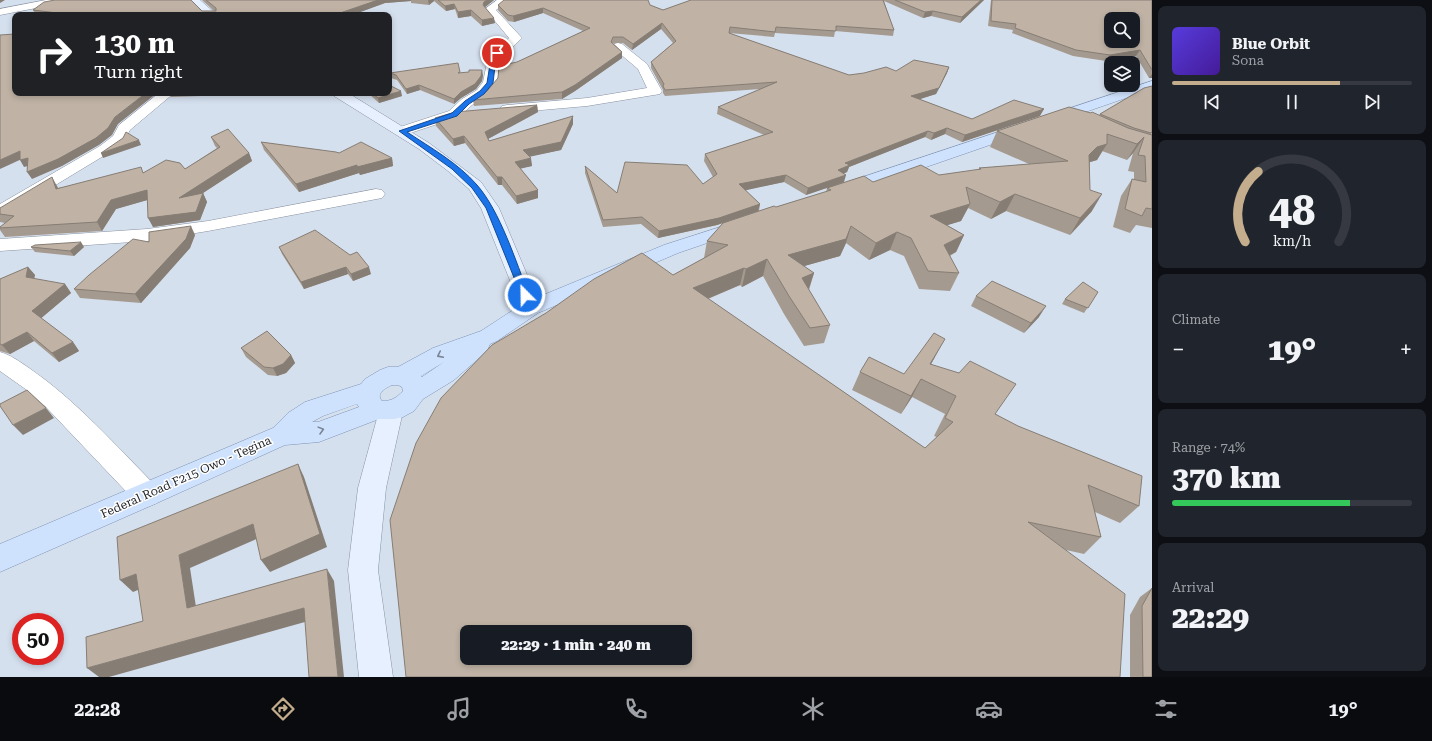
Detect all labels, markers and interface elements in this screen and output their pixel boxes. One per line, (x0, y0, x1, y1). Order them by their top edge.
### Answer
map controls (1104, 12, 1140, 92)
button: search (1104, 12, 1140, 48)
text: 130 m (94, 27, 175, 60)
icon: right (28, 28, 80, 80)
text: Blue Orbit (1232, 35, 1310, 53)
pin (480, 36, 514, 70)
icon: arrive (486, 42, 508, 64)
text: Sona (1232, 53, 1264, 68)
button: layers (1104, 56, 1140, 92)
text: Turn right (94, 61, 182, 82)
icon: previous (1201, 91, 1223, 113)
icon: pause (1281, 91, 1303, 113)
icon: next (1361, 91, 1383, 113)
text: 48 (1269, 186, 1315, 235)
text: km/h (1273, 233, 1311, 249)
position arrow (504, 274, 546, 316)
text: Climate (1172, 312, 1220, 327)
text: 19° (1268, 332, 1316, 367)
text: − (1172, 337, 1184, 362)
text: + (1400, 337, 1412, 362)
one-way arrow (436, 350, 444, 358)
one-way arrow (317, 426, 324, 435)
street label: Federal Road F215 Owo - Tegina (99, 433, 274, 521)
text: Range · 74% (1172, 440, 1245, 455)
text: 370 km (1172, 460, 1281, 495)
text: Arrival (1172, 580, 1214, 595)
text: 22:29 (1172, 600, 1249, 635)
speed limit sign: 50 (12, 613, 64, 665)
text: 22:29 · 1 min · 240 m (501, 636, 651, 654)
icon: directions (269, 695, 297, 723)
icon: music (445, 695, 473, 723)
icon: phone (622, 695, 650, 723)
icon: climate (799, 695, 827, 723)
icon: car (975, 695, 1003, 723)
icon: filters (1152, 695, 1180, 723)
text: 22:28 (74, 699, 120, 720)
text: 19° (1329, 699, 1358, 720)

